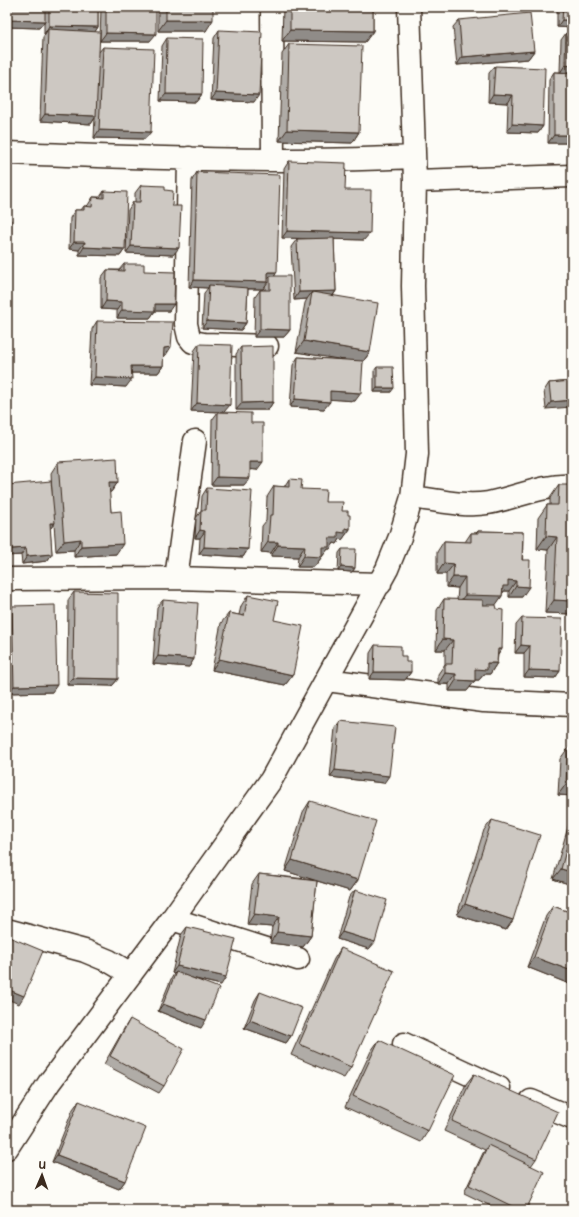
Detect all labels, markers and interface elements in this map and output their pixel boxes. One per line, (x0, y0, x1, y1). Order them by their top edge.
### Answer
north arrow (22, 1155, 62, 1195)
text: U (38, 1157, 47, 1172)

